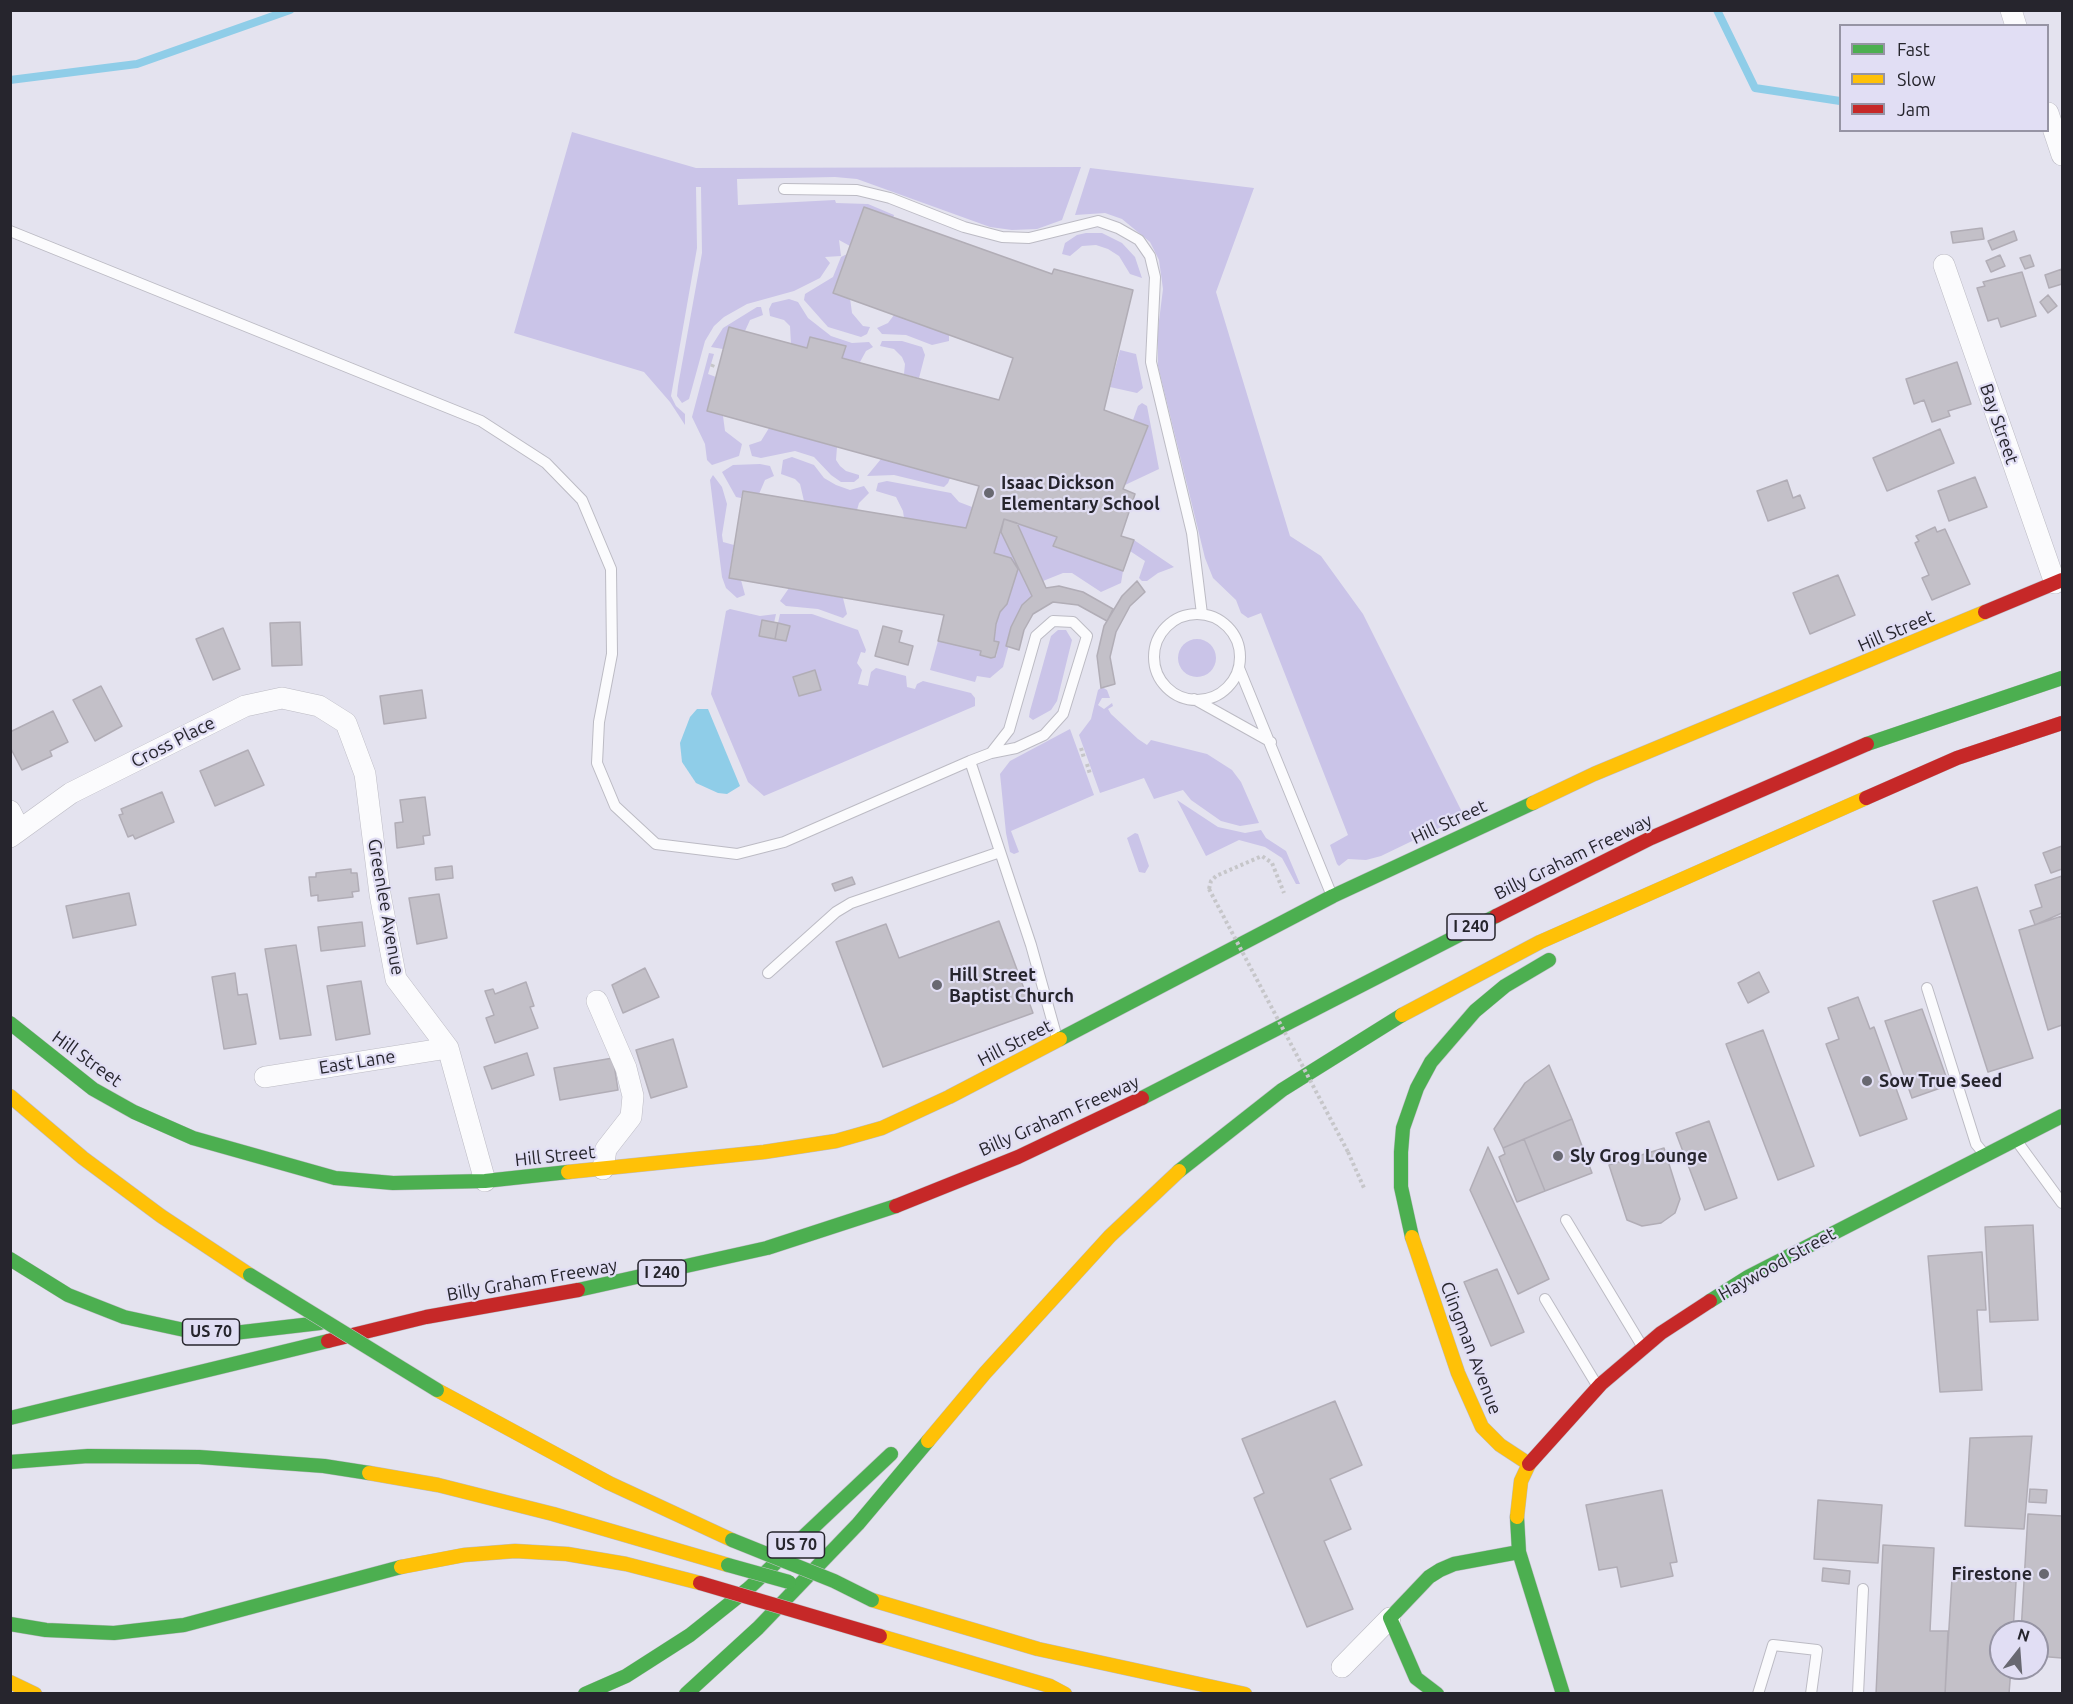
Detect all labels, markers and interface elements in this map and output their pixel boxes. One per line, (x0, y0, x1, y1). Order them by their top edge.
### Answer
legend (1839, 24, 2049, 132)
text: Fast (1897, 39, 1930, 59)
text: Slow (1897, 69, 1936, 89)
text: Jam (1897, 99, 1931, 119)
street label: Bay Street (1975, 381, 2023, 467)
place label: Isaac Dickson Elementary School (1001, 472, 1160, 514)
marker: Isaac Dickson Elementary School (982, 486, 996, 500)
street label: Hill Street (1855, 605, 1937, 657)
street label: Cross Place (127, 712, 219, 772)
street label: Hill Street (1408, 795, 1490, 849)
street label: Billy Graham Freeway (1491, 809, 1655, 905)
street label: Greenlee Avenue (363, 837, 409, 977)
road number: I 240 (1447, 914, 1495, 940)
place label: Hill Street Baptist Church (949, 964, 1074, 1006)
marker: Hill Street Baptist Church (930, 978, 944, 992)
street label: Hill Street (974, 1015, 1056, 1071)
street label: Hill Street (48, 1027, 126, 1091)
street label: East Lane (317, 1045, 397, 1079)
place label: Sow True Seed (1879, 1070, 2002, 1092)
street label: Billy Graham Freeway (976, 1071, 1142, 1161)
marker: Sow True Seed (1860, 1074, 1874, 1088)
street label: Hill Street (514, 1141, 596, 1171)
place label: Sly Grog Lounge (1570, 1145, 1708, 1167)
marker: Sly Grog Lounge (1551, 1149, 1565, 1163)
street label: Haywood Street (1715, 1223, 1839, 1305)
street label: Billy Graham Freeway (445, 1254, 619, 1306)
road number: I 240 (638, 1260, 686, 1286)
street label: Clingman Avenue (1436, 1279, 1506, 1417)
road number: US 70 (182, 1319, 240, 1345)
road number: US 70 (768, 1532, 824, 1558)
place label: Firestone (1952, 1563, 2032, 1585)
marker: Firestone (2037, 1567, 2051, 1581)
north arrow (1989, 1620, 2049, 1680)
text: N (2015, 1624, 2032, 1645)

